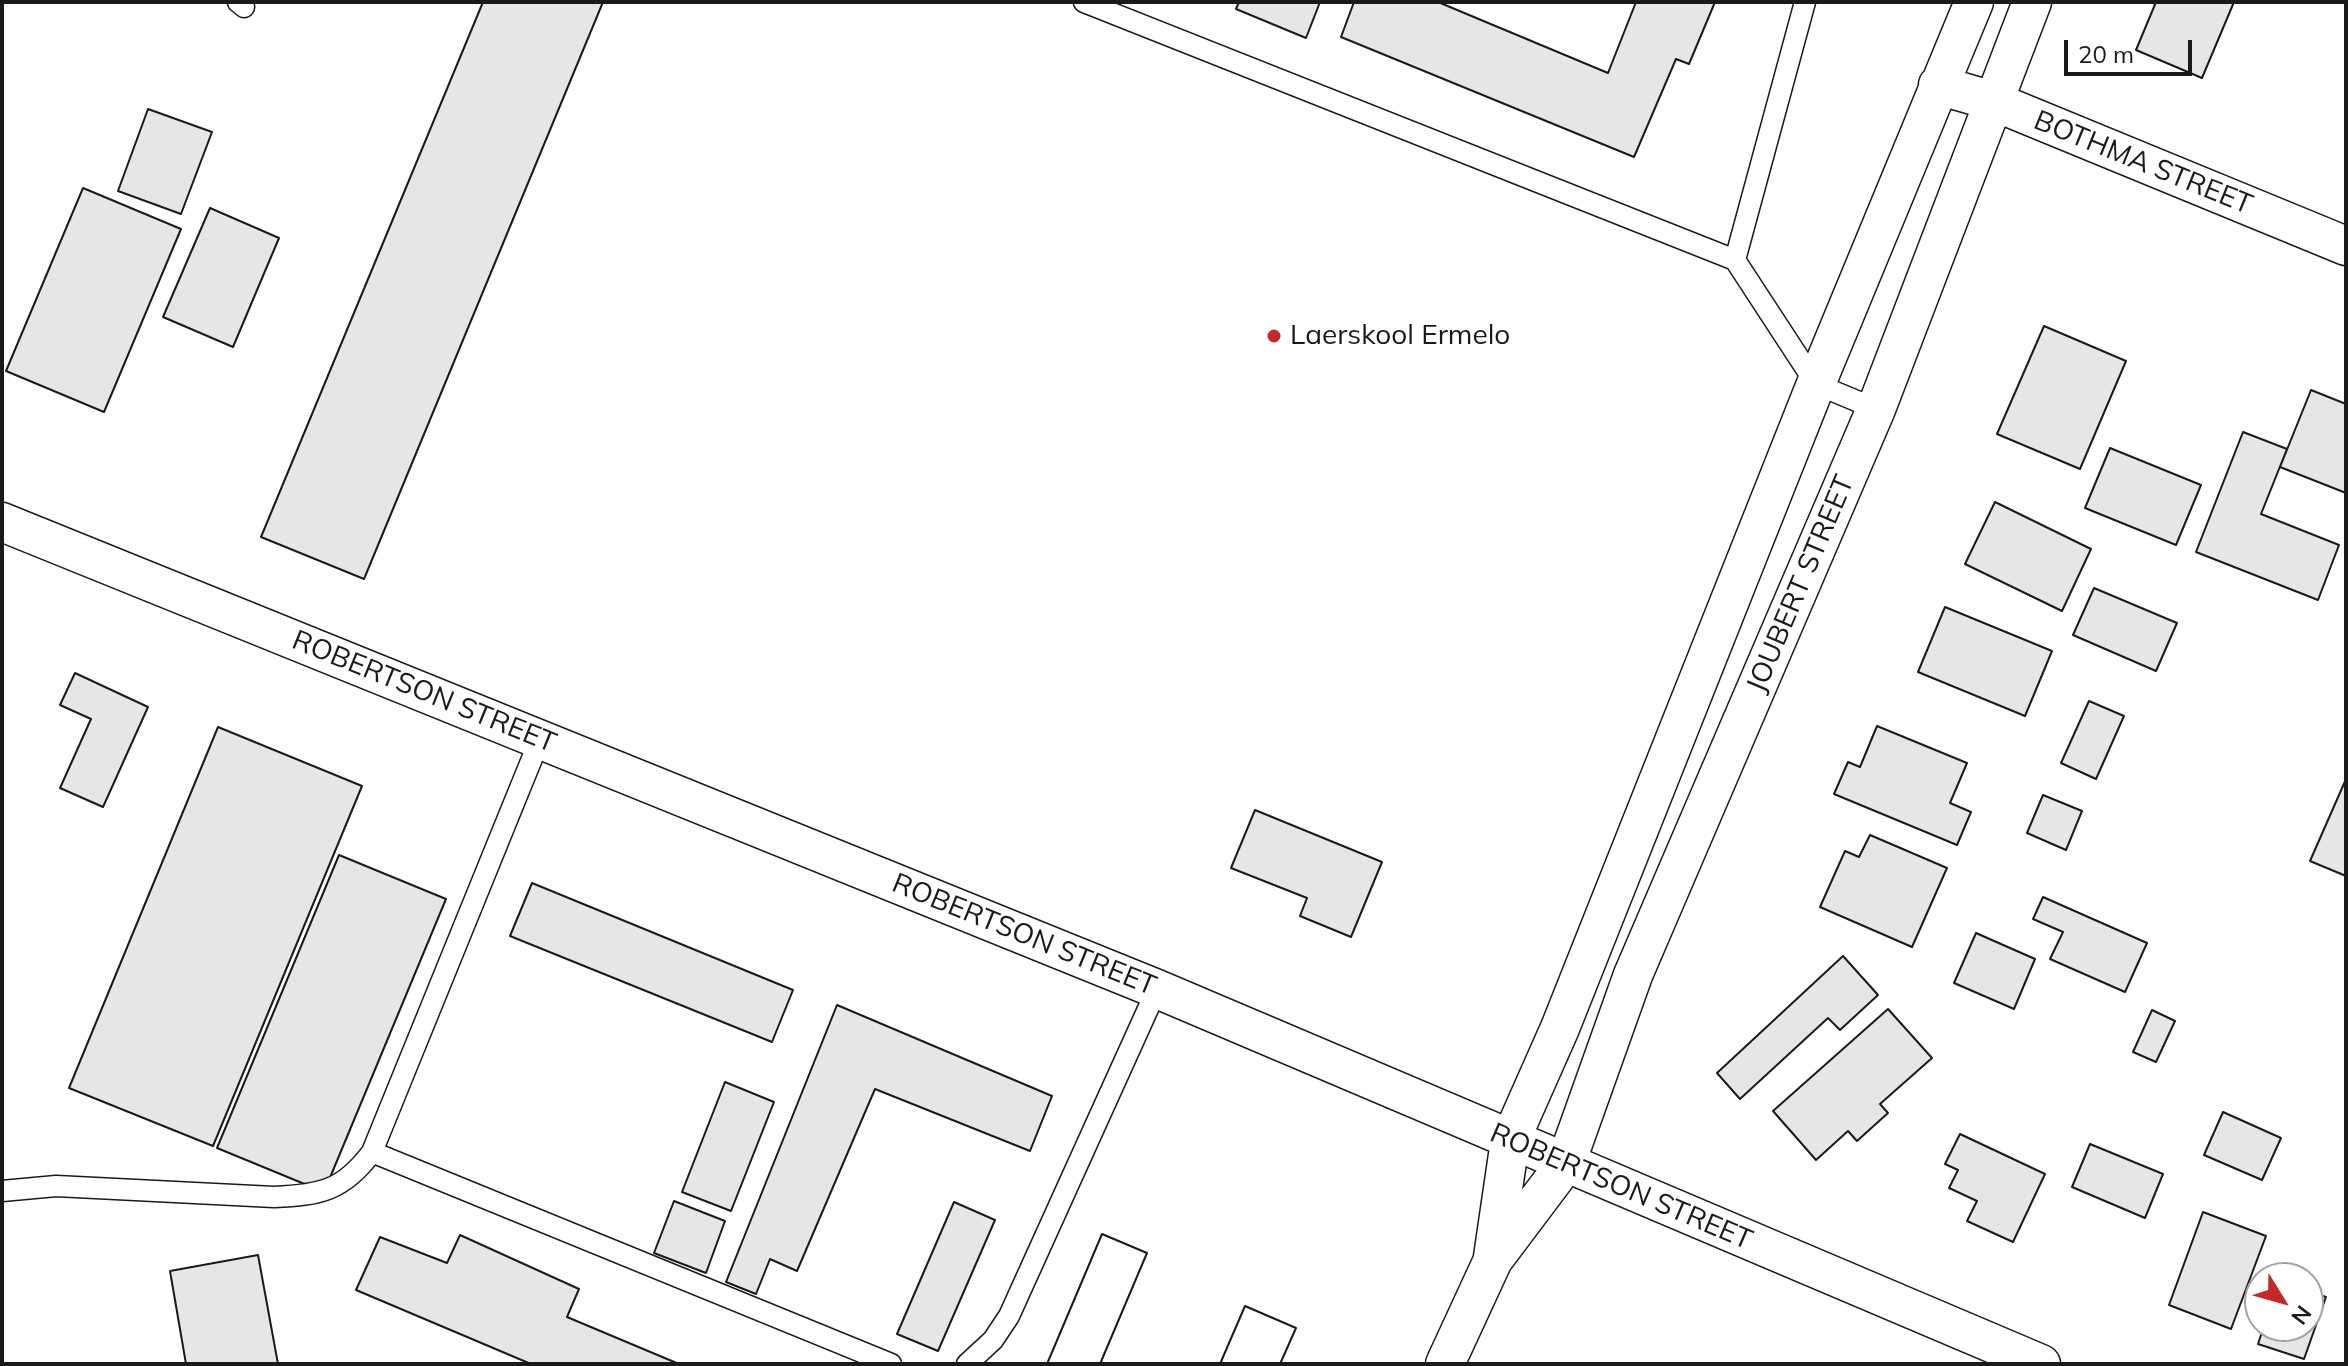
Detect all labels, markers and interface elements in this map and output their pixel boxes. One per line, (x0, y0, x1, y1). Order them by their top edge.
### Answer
scale bar (2068, 24, 2196, 74)
text: 20 m (2078, 39, 2134, 69)
street label: BOTHMA STREET (2029, 104, 2257, 222)
place label: Laerskool Ermelo (1290, 319, 1510, 353)
marker: Laerskool Ermelo (1265, 327, 1283, 345)
street label: JOUBERT STREET (1740, 470, 1862, 698)
street label: ROBERTSON STREET (287, 624, 561, 760)
street label: ROBERTSON STREET (887, 867, 1161, 1003)
street label: ROBERTSON STREET (1485, 1117, 1757, 1257)
north arrow (2244, 1262, 2324, 1342)
text: N (2285, 1300, 2318, 1330)

